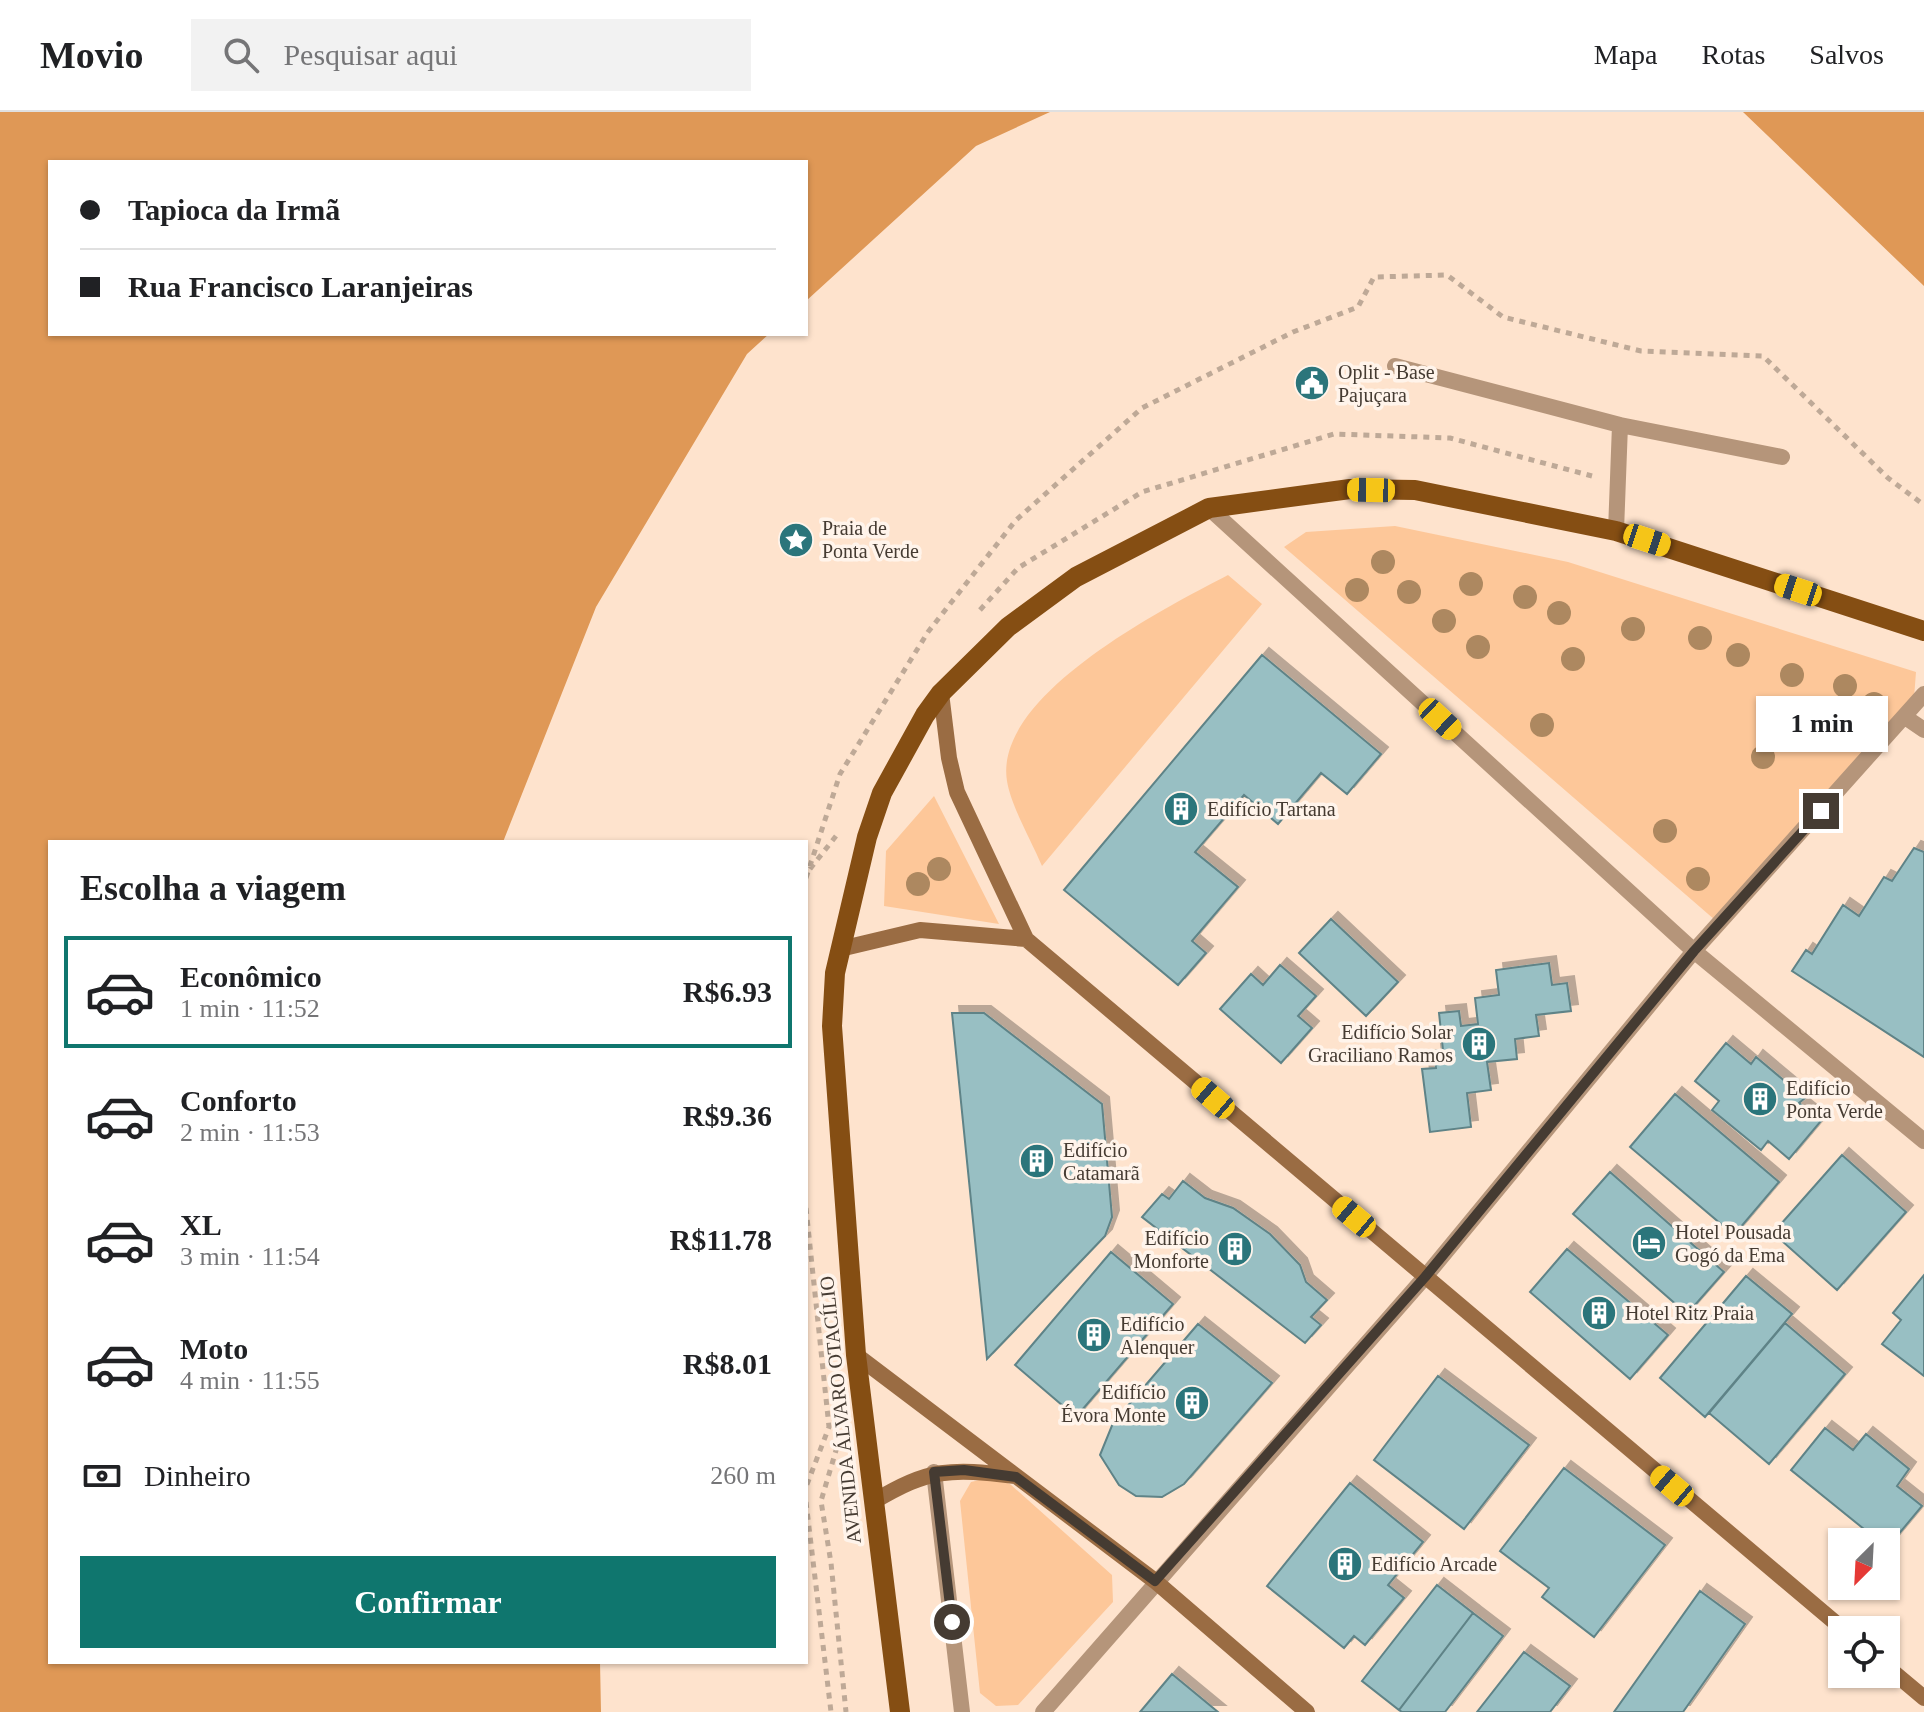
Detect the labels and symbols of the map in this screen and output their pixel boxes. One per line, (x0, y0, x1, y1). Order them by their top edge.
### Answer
place label: Oplit - Base Pajuçara (1338, 361, 1435, 407)
public building icon: Oplit - Base Pajuçara (1293, 364, 1331, 402)
car (1347, 478, 1395, 502)
place label: Praia de Ponta Verde (822, 517, 919, 562)
place icon: Praia de Ponta Verde (777, 521, 815, 559)
car (1620, 521, 1674, 559)
car (1771, 571, 1825, 609)
car (1414, 694, 1466, 744)
callout: 1 min (1755, 695, 1887, 751)
building icon: Edifício Tartana (1162, 790, 1200, 828)
route end (1803, 793, 1839, 829)
place label: Edifício Tartana (1207, 798, 1336, 820)
place label: Edifício Solar Graciliano Ramos (1308, 1021, 1453, 1066)
building icon: Edifício Solar Graciliano Ramos (1460, 1025, 1498, 1063)
car (1187, 1073, 1239, 1123)
place label: Edifício Ponta Verde (1786, 1077, 1883, 1122)
building icon: Edifício Ponta Verde (1741, 1080, 1779, 1118)
place label: Edifício Catamarã (1063, 1139, 1140, 1184)
building icon: Edifício Catamarã (1018, 1142, 1056, 1180)
car (1328, 1192, 1380, 1242)
place label: Hotel Pousada Gogó da Ema (1675, 1221, 1791, 1267)
hotel icon: Hotel Pousada Gogó da Ema (1630, 1224, 1668, 1262)
place label: Edifício Monforte (1133, 1227, 1209, 1272)
building icon: Edifício Monforte (1216, 1230, 1254, 1268)
street label: AVENIDA ÁLVARO OTACÍLIO (815, 1275, 865, 1545)
building icon: Hotel Ritz Praia (1580, 1294, 1618, 1332)
place label: Hotel Ritz Praia (1625, 1302, 1754, 1324)
place label: Edifício Alenquer (1120, 1313, 1195, 1359)
building icon: Edifício Alenquer (1075, 1316, 1113, 1354)
place label: Edifício Évora Monte (1061, 1381, 1166, 1426)
building icon: Edifício Évora Monte (1173, 1384, 1211, 1422)
car (1646, 1461, 1698, 1511)
north arrow (1828, 1528, 1900, 1600)
building icon: Edifício Arcade (1326, 1545, 1364, 1583)
place label: Edifício Arcade (1371, 1553, 1497, 1575)
route start (934, 1604, 970, 1640)

